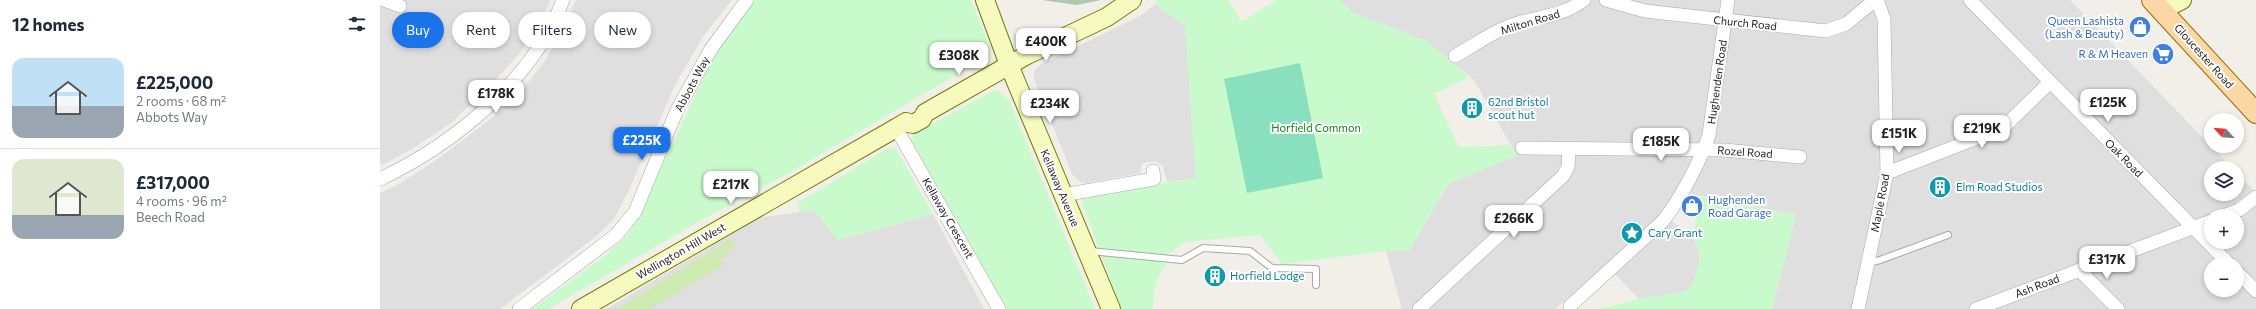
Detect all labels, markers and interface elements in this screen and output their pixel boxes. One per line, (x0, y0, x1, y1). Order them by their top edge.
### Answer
street label: Milton Road (1499, 6, 1561, 37)
chip: Buy (392, 12, 444, 48)
chip: Rent (452, 12, 510, 48)
chip: Filters (518, 12, 586, 48)
chip: New (594, 12, 651, 48)
icon: filters (346, 13, 368, 35)
street label: Church Road (1713, 13, 1777, 32)
text: 12 homes (12, 14, 84, 35)
place label: Queen Lashista (Lash & Beauty) (2045, 14, 2124, 40)
shop icon: Queen Lashista (Lash & Beauty) (2127, 14, 2153, 40)
street label: Gloucester Road (2172, 21, 2237, 91)
pin: £400K (1018, 28, 1074, 62)
text: £400K (1025, 33, 1067, 49)
street label: Hughenden Road (1704, 39, 1729, 125)
supermarket icon: R & M Heaven (2150, 41, 2176, 67)
pin: £308K (931, 42, 987, 76)
text: £308K (938, 47, 980, 63)
place label: R & M Heaven (2078, 47, 2148, 60)
street label: Abbots Way (672, 54, 712, 114)
text: £225,000 (136, 72, 213, 93)
icon: home (44, 74, 92, 122)
pin: £178K (468, 80, 524, 114)
text: £178K (477, 85, 515, 101)
pin: £125K (2080, 89, 2136, 123)
pin: £234K (1022, 90, 1078, 124)
text: 2 rooms · 68 m² (136, 93, 226, 109)
text: £125K (2089, 94, 2127, 110)
text: £234K (1030, 95, 1070, 111)
building icon: 62nd Bristol scout hut (1459, 95, 1485, 121)
place label: 62nd Bristol scout hut (1488, 95, 1549, 121)
text: Abbots Way (136, 109, 208, 125)
north arrow (2204, 113, 2244, 153)
map controls (2204, 113, 2244, 297)
pin: £219K (1954, 115, 2010, 149)
pin: £151K (1871, 120, 1927, 154)
text: £219K (1963, 120, 2001, 136)
park label: Horfield Common (1271, 121, 1361, 134)
text: £151K (1881, 125, 1917, 141)
pin: £225K (614, 127, 670, 161)
pin: £185K (1633, 128, 1689, 162)
text: £225K (622, 132, 662, 148)
text: £185K (1642, 133, 1680, 149)
street label: Oak Road (2103, 136, 2146, 179)
street label: Rozel Road (1717, 143, 1773, 160)
street label: Kellaway Avenue (1038, 147, 1083, 229)
button: layers (2204, 161, 2244, 201)
pin: £217K (703, 171, 759, 205)
text: £317,000 (136, 172, 210, 193)
street label: Maple Road (1867, 173, 1892, 233)
building icon: Elm Road Studios (1927, 174, 1953, 200)
icon: home (44, 175, 92, 223)
street label: Kellaway Crescent (920, 175, 977, 261)
text: £217K (712, 176, 750, 192)
place label: Elm Road Studios (1956, 180, 2042, 193)
text: 4 rooms · 96 m² (136, 193, 227, 209)
shop icon: Hughenden Road Garage (1679, 193, 1705, 219)
place label: Hughenden Road Garage (1708, 193, 1772, 219)
pin: £266K (1486, 205, 1542, 239)
text: Beech Road (136, 209, 205, 225)
button: + (2204, 209, 2244, 249)
text: £266K (1494, 210, 1534, 226)
street label: Wellington Hill West (634, 219, 728, 281)
place icon: Cary Grant (1619, 220, 1645, 246)
place label: Cary Grant (1648, 226, 1703, 239)
pin: £317K (2079, 246, 2135, 280)
text: £317K (2088, 251, 2126, 267)
button: − (2204, 257, 2244, 297)
building icon: Horfield Lodge (1202, 263, 1228, 289)
place label: Horfield Lodge (1230, 269, 1305, 282)
street label: Ash Road (2013, 271, 2061, 300)

